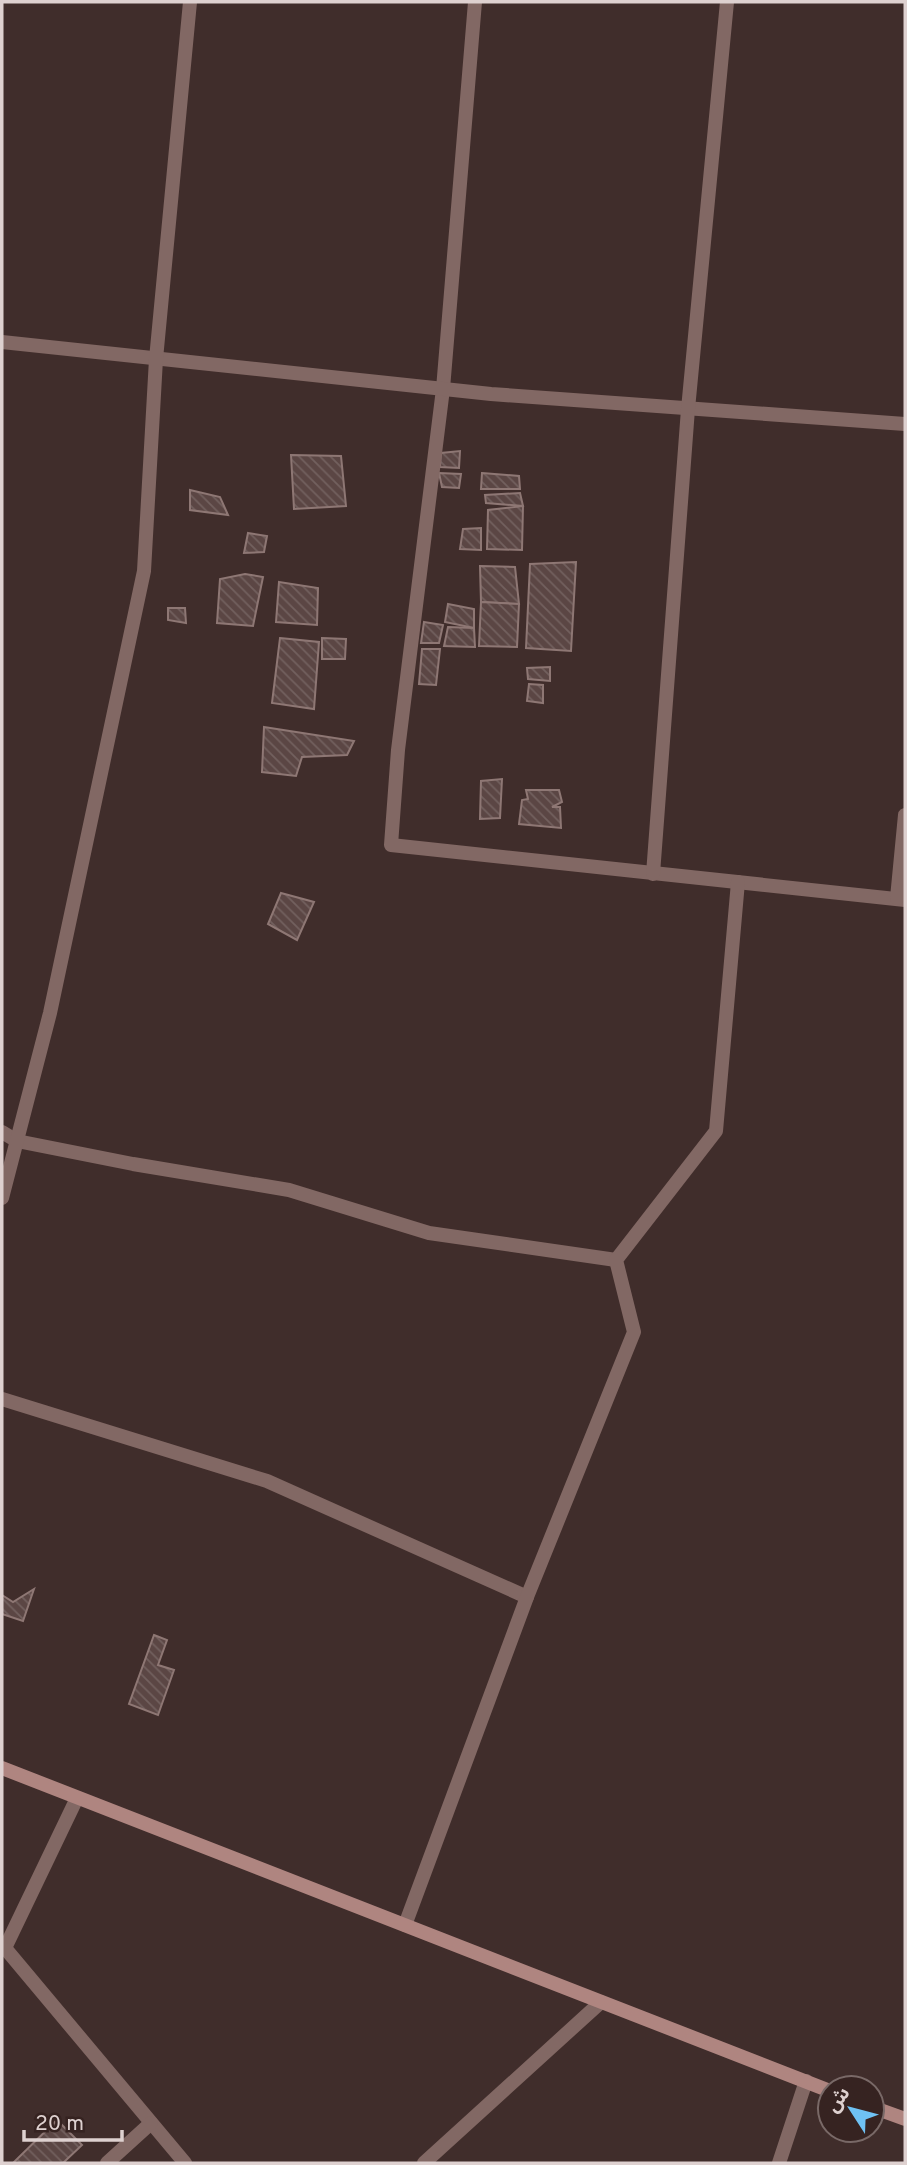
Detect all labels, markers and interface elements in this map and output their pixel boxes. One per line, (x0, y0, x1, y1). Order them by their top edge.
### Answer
north arrow (816, 2074, 886, 2144)
text: ش (822, 2083, 856, 2118)
scale bar (24, 2098, 122, 2142)
text: 20 m (35, 2111, 84, 2138)

